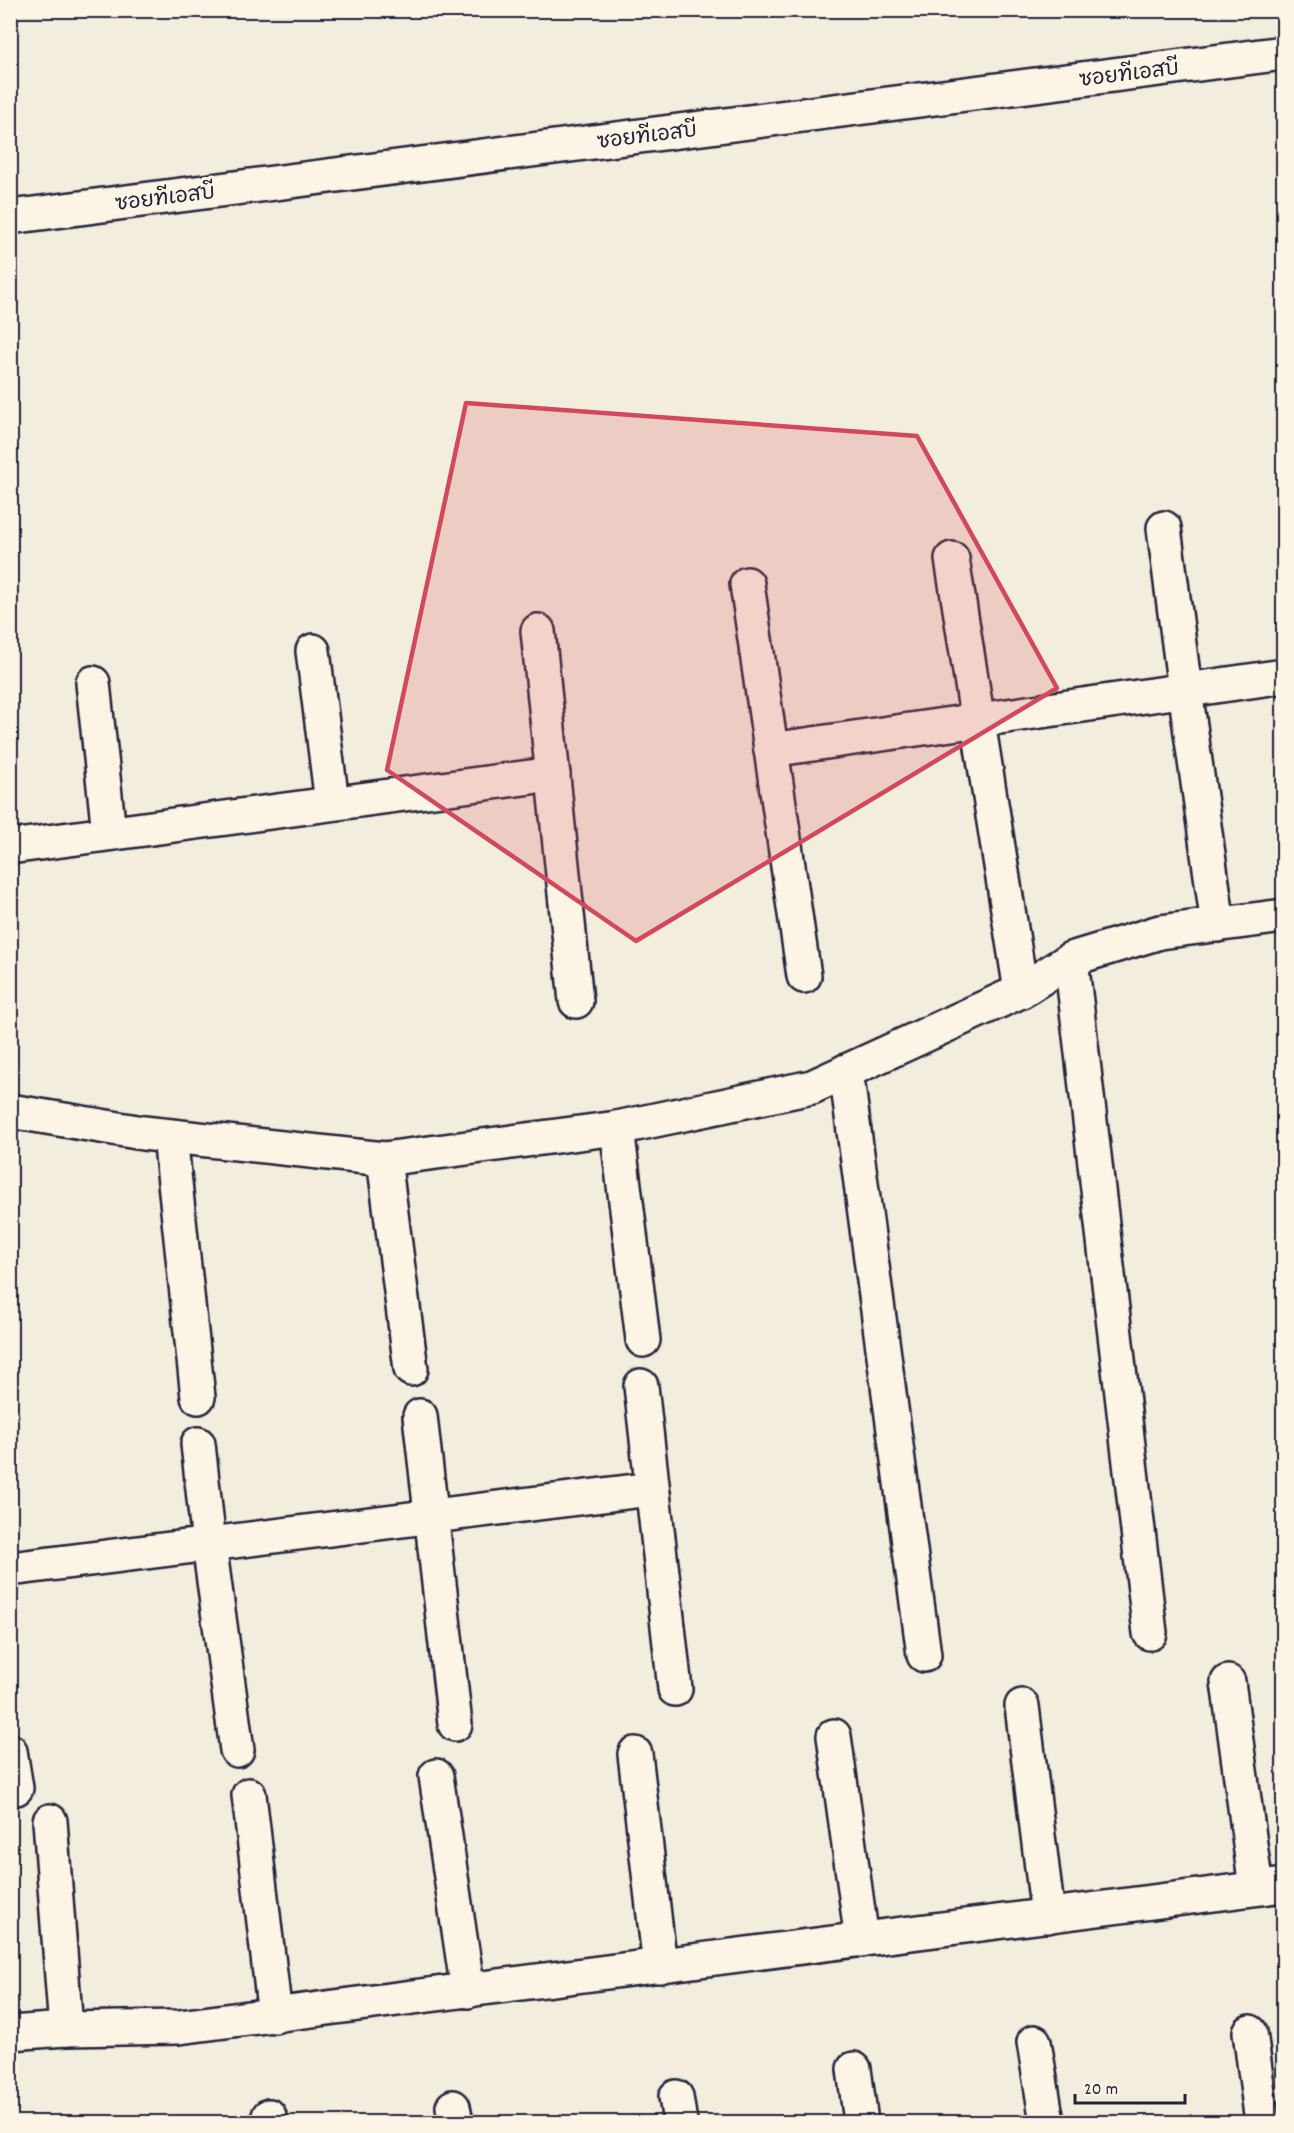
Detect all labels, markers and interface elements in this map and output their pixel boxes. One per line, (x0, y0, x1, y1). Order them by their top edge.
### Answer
street label: ซอยทีเอสบี (1078, 55, 1181, 97)
street label: ซอยทีเอสบี (596, 117, 699, 159)
street label: ซอยทีเอสบี (114, 179, 217, 221)
scale bar (1075, 2067, 1184, 2105)
text: 20 m (1084, 2078, 1118, 2103)

